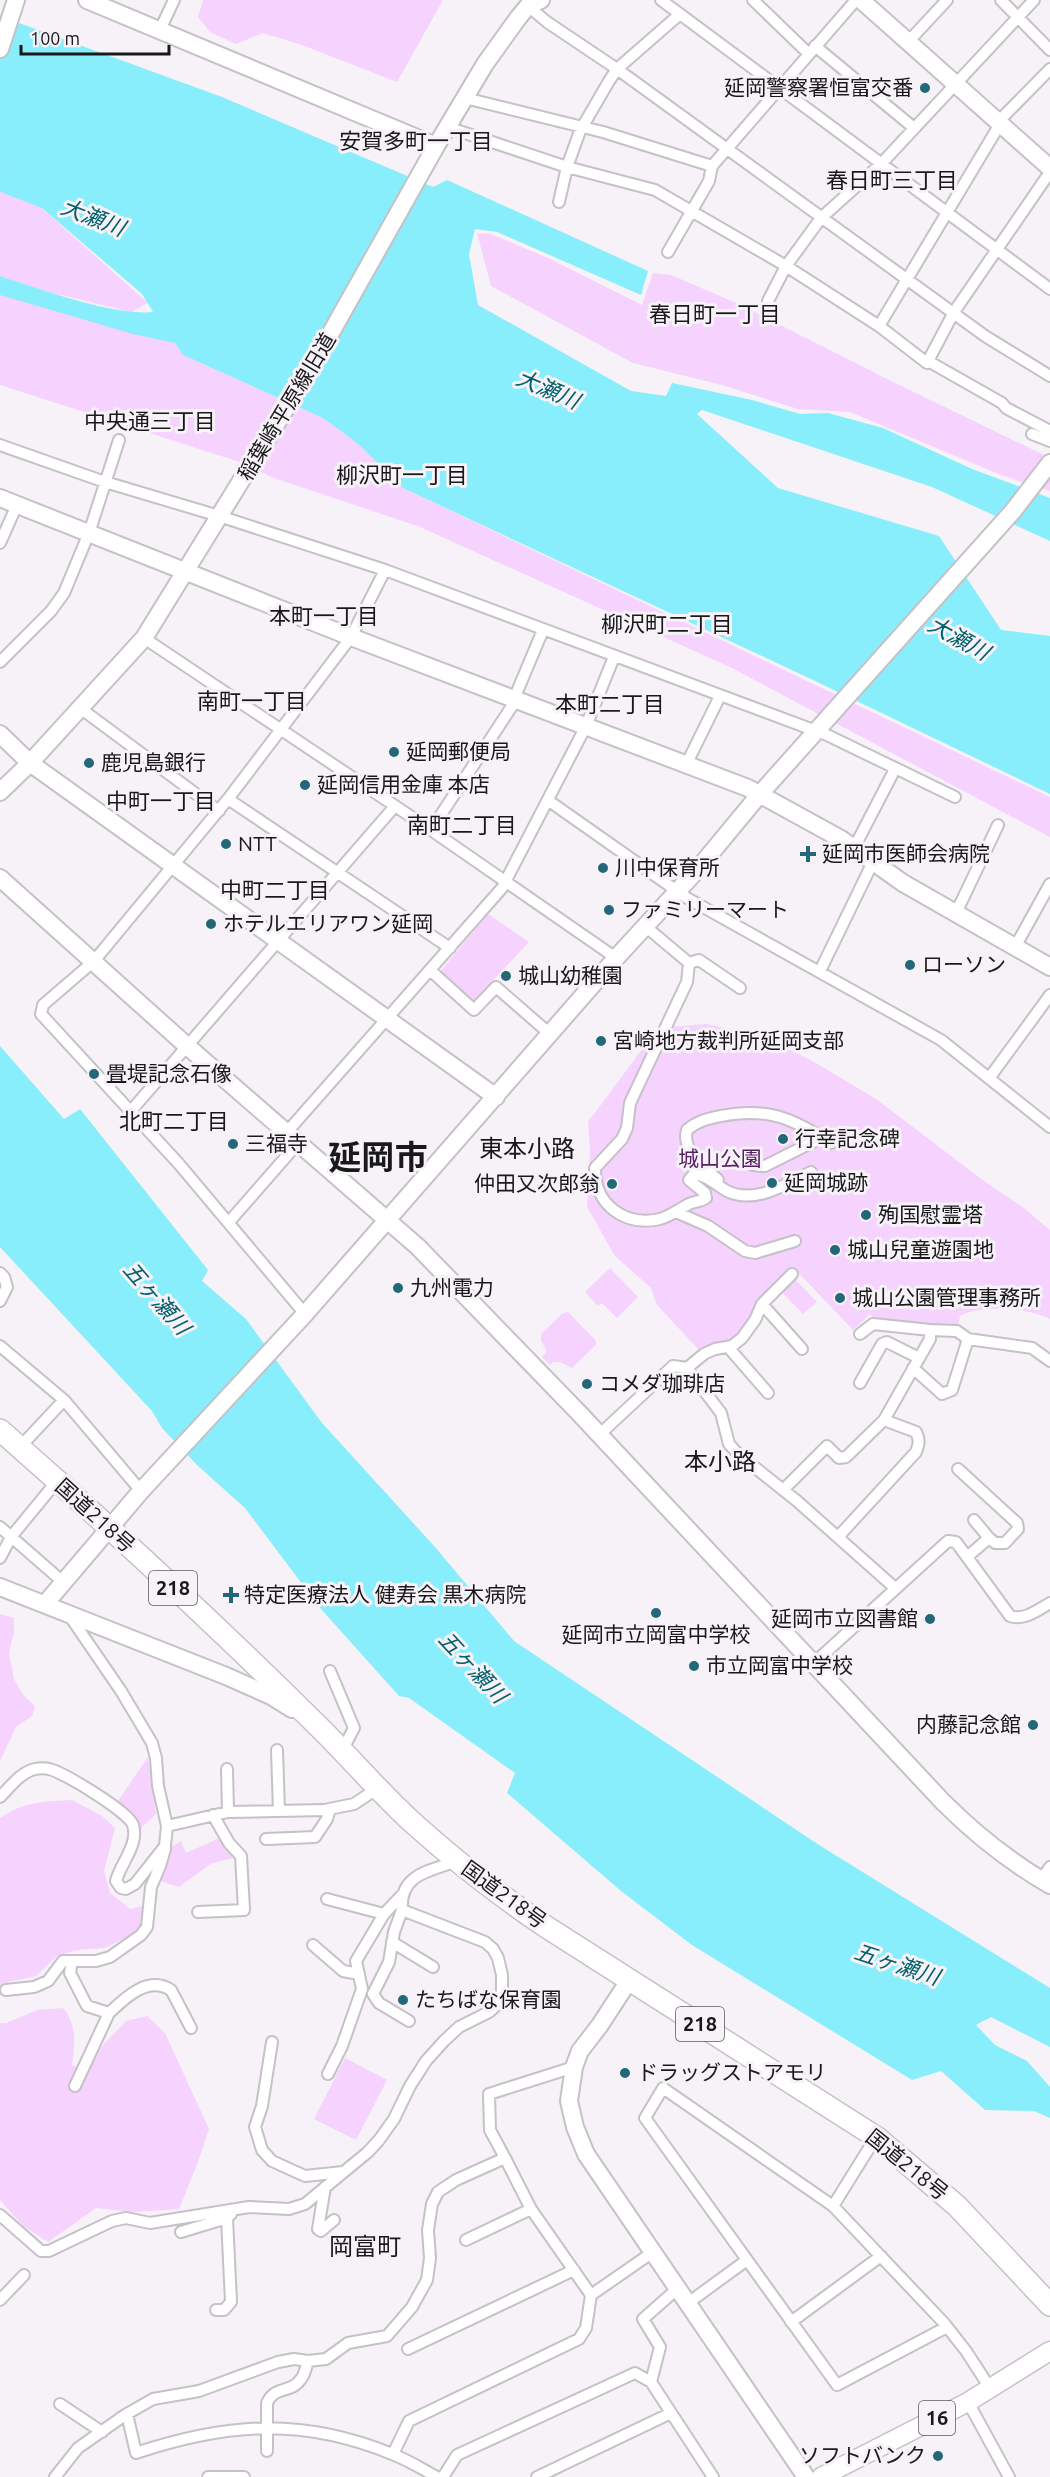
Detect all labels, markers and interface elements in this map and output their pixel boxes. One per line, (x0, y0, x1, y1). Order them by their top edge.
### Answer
scale bar (21, 18, 170, 56)
text: 100 m (30, 28, 80, 48)
place label: 延岡警察署恒富交番 (724, 75, 913, 99)
marker: 延岡警察署恒富交番 (918, 81, 932, 95)
district label: 安賀多町一丁目 (339, 128, 493, 153)
district label: 春日町三丁目 (826, 167, 958, 192)
water label: 大瀬川 (58, 193, 130, 241)
district label: 春日町一丁目 (649, 301, 781, 326)
street label: 稲葉崎平原線旧道 (233, 328, 340, 485)
water label: 大瀬川 (513, 364, 585, 414)
district label: 中央通三丁目 (84, 408, 216, 433)
district label: 柳沢町一丁目 (336, 462, 468, 487)
district label: 本町一丁目 (269, 603, 379, 628)
district label: 柳沢町二丁目 (601, 611, 733, 636)
water label: 大瀬川 (924, 611, 996, 665)
district label: 南町一丁目 (197, 688, 307, 713)
district label: 本町二丁目 (555, 691, 665, 716)
place label: 延岡郵便局 (406, 739, 511, 763)
marker: 延岡郵便局 (387, 745, 401, 759)
place label: 鹿児島銀行 (101, 750, 206, 774)
marker: 鹿児島銀行 (82, 756, 96, 770)
place label: 延岡信用金庫 本店 (317, 772, 490, 796)
marker: 延岡信用金庫 本店 (298, 778, 312, 792)
district label: 中町一丁目 (106, 788, 216, 813)
district label: 南町二丁目 (407, 812, 517, 837)
place label: NTT (238, 831, 277, 855)
marker: NTT (219, 837, 233, 851)
place label: 延岡市医師会病院 (822, 841, 990, 865)
marker: 延岡市医師会病院 (799, 845, 817, 863)
place label: 川中保育所 (615, 855, 720, 879)
marker: 川中保育所 (596, 861, 610, 875)
district label: 中町二丁目 (220, 877, 330, 902)
place label: ファミリーマート (621, 897, 789, 921)
marker: ファミリーマート (602, 903, 616, 917)
place label: ホテルエリアワン延岡 (223, 911, 433, 935)
marker: ホテルエリアワン延岡 (204, 917, 218, 931)
place label: ローソン (922, 952, 1006, 976)
marker: ローソン (903, 958, 917, 972)
place label: 城山幼稚園 (518, 963, 623, 987)
marker: 城山幼稚園 (499, 969, 513, 983)
place label: 宮崎地方裁判所延岡支部 (613, 1028, 844, 1052)
marker: 宮崎地方裁判所延岡支部 (594, 1034, 608, 1048)
place label: 畳堤記念石像 (106, 1061, 232, 1085)
marker: 畳堤記念石像 (87, 1067, 101, 1081)
district label: 北町二丁目 (119, 1108, 229, 1133)
place label: 行幸記念碑 (795, 1126, 900, 1150)
place label: 三福寺 (245, 1131, 308, 1155)
marker: 行幸記念碑 (776, 1132, 790, 1146)
district label: 東本小路 (479, 1135, 575, 1162)
marker: 三福寺 (226, 1137, 240, 1151)
district label: 延岡市 (329, 1138, 428, 1175)
park label: 城山公園 (678, 1146, 762, 1170)
place label: 延岡城跡 (784, 1170, 868, 1194)
place label: 仲田又次郎翁 (474, 1171, 600, 1195)
marker: 延岡城跡 (765, 1176, 779, 1190)
marker: 仲田又次郎翁 (605, 1177, 619, 1191)
place label: 殉国慰霊塔 (878, 1202, 983, 1226)
marker: 殉国慰霊塔 (859, 1208, 873, 1222)
place label: 城山兒童遊園地 (847, 1237, 994, 1261)
marker: 城山兒童遊園地 (828, 1243, 842, 1257)
water label: 五ヶ瀬川 (119, 1256, 197, 1341)
place label: 九州電力 (410, 1275, 494, 1299)
marker: 九州電力 (391, 1281, 405, 1295)
place label: 城山公園管理事務所 (852, 1285, 1041, 1309)
marker: 城山公園管理事務所 (833, 1291, 847, 1305)
place label: コメダ珈琲店 (599, 1371, 725, 1395)
marker: コメダ珈琲店 (580, 1377, 594, 1391)
district label: 本小路 (684, 1448, 756, 1475)
street label: 国道218号 (51, 1473, 140, 1557)
road number: 218 (149, 1571, 197, 1605)
place label: 特定医療法人 健寿会 黒木病院 (244, 1582, 527, 1606)
marker: 特定医療法人 健寿会 黒木病院 (222, 1586, 240, 1604)
marker: 延岡市立岡富中学校 (649, 1606, 663, 1620)
place label: 延岡市立図書館 (771, 1606, 918, 1630)
marker: 延岡市立図書館 (923, 1612, 937, 1626)
place label: 延岡市立岡富中学校 (562, 1622, 751, 1646)
water label: 五ヶ瀬川 (434, 1626, 514, 1709)
place label: 市立岡富中学校 (706, 1653, 853, 1677)
marker: 市立岡富中学校 (687, 1659, 701, 1673)
place label: 内藤記念館 (916, 1712, 1021, 1736)
marker: 内藤記念館 (1026, 1718, 1040, 1732)
street label: 国道218号 (458, 1856, 552, 1933)
water label: 五ヶ瀬川 (851, 1938, 945, 1990)
place label: たちばな保育園 (415, 1987, 562, 2011)
marker: たちばな保育園 (396, 1993, 410, 2007)
road number: 218 (676, 2007, 724, 2041)
place label: ドラッグストアモリ (637, 2060, 826, 2084)
marker: ドラッグストアモリ (618, 2066, 632, 2080)
street label: 国道218号 (862, 2124, 953, 2205)
district label: 岡富町 (329, 2233, 401, 2260)
road number: 16 (919, 2401, 955, 2435)
place label: ソフトバンク (799, 2443, 926, 2467)
marker: ソフトバンク (931, 2449, 945, 2463)

